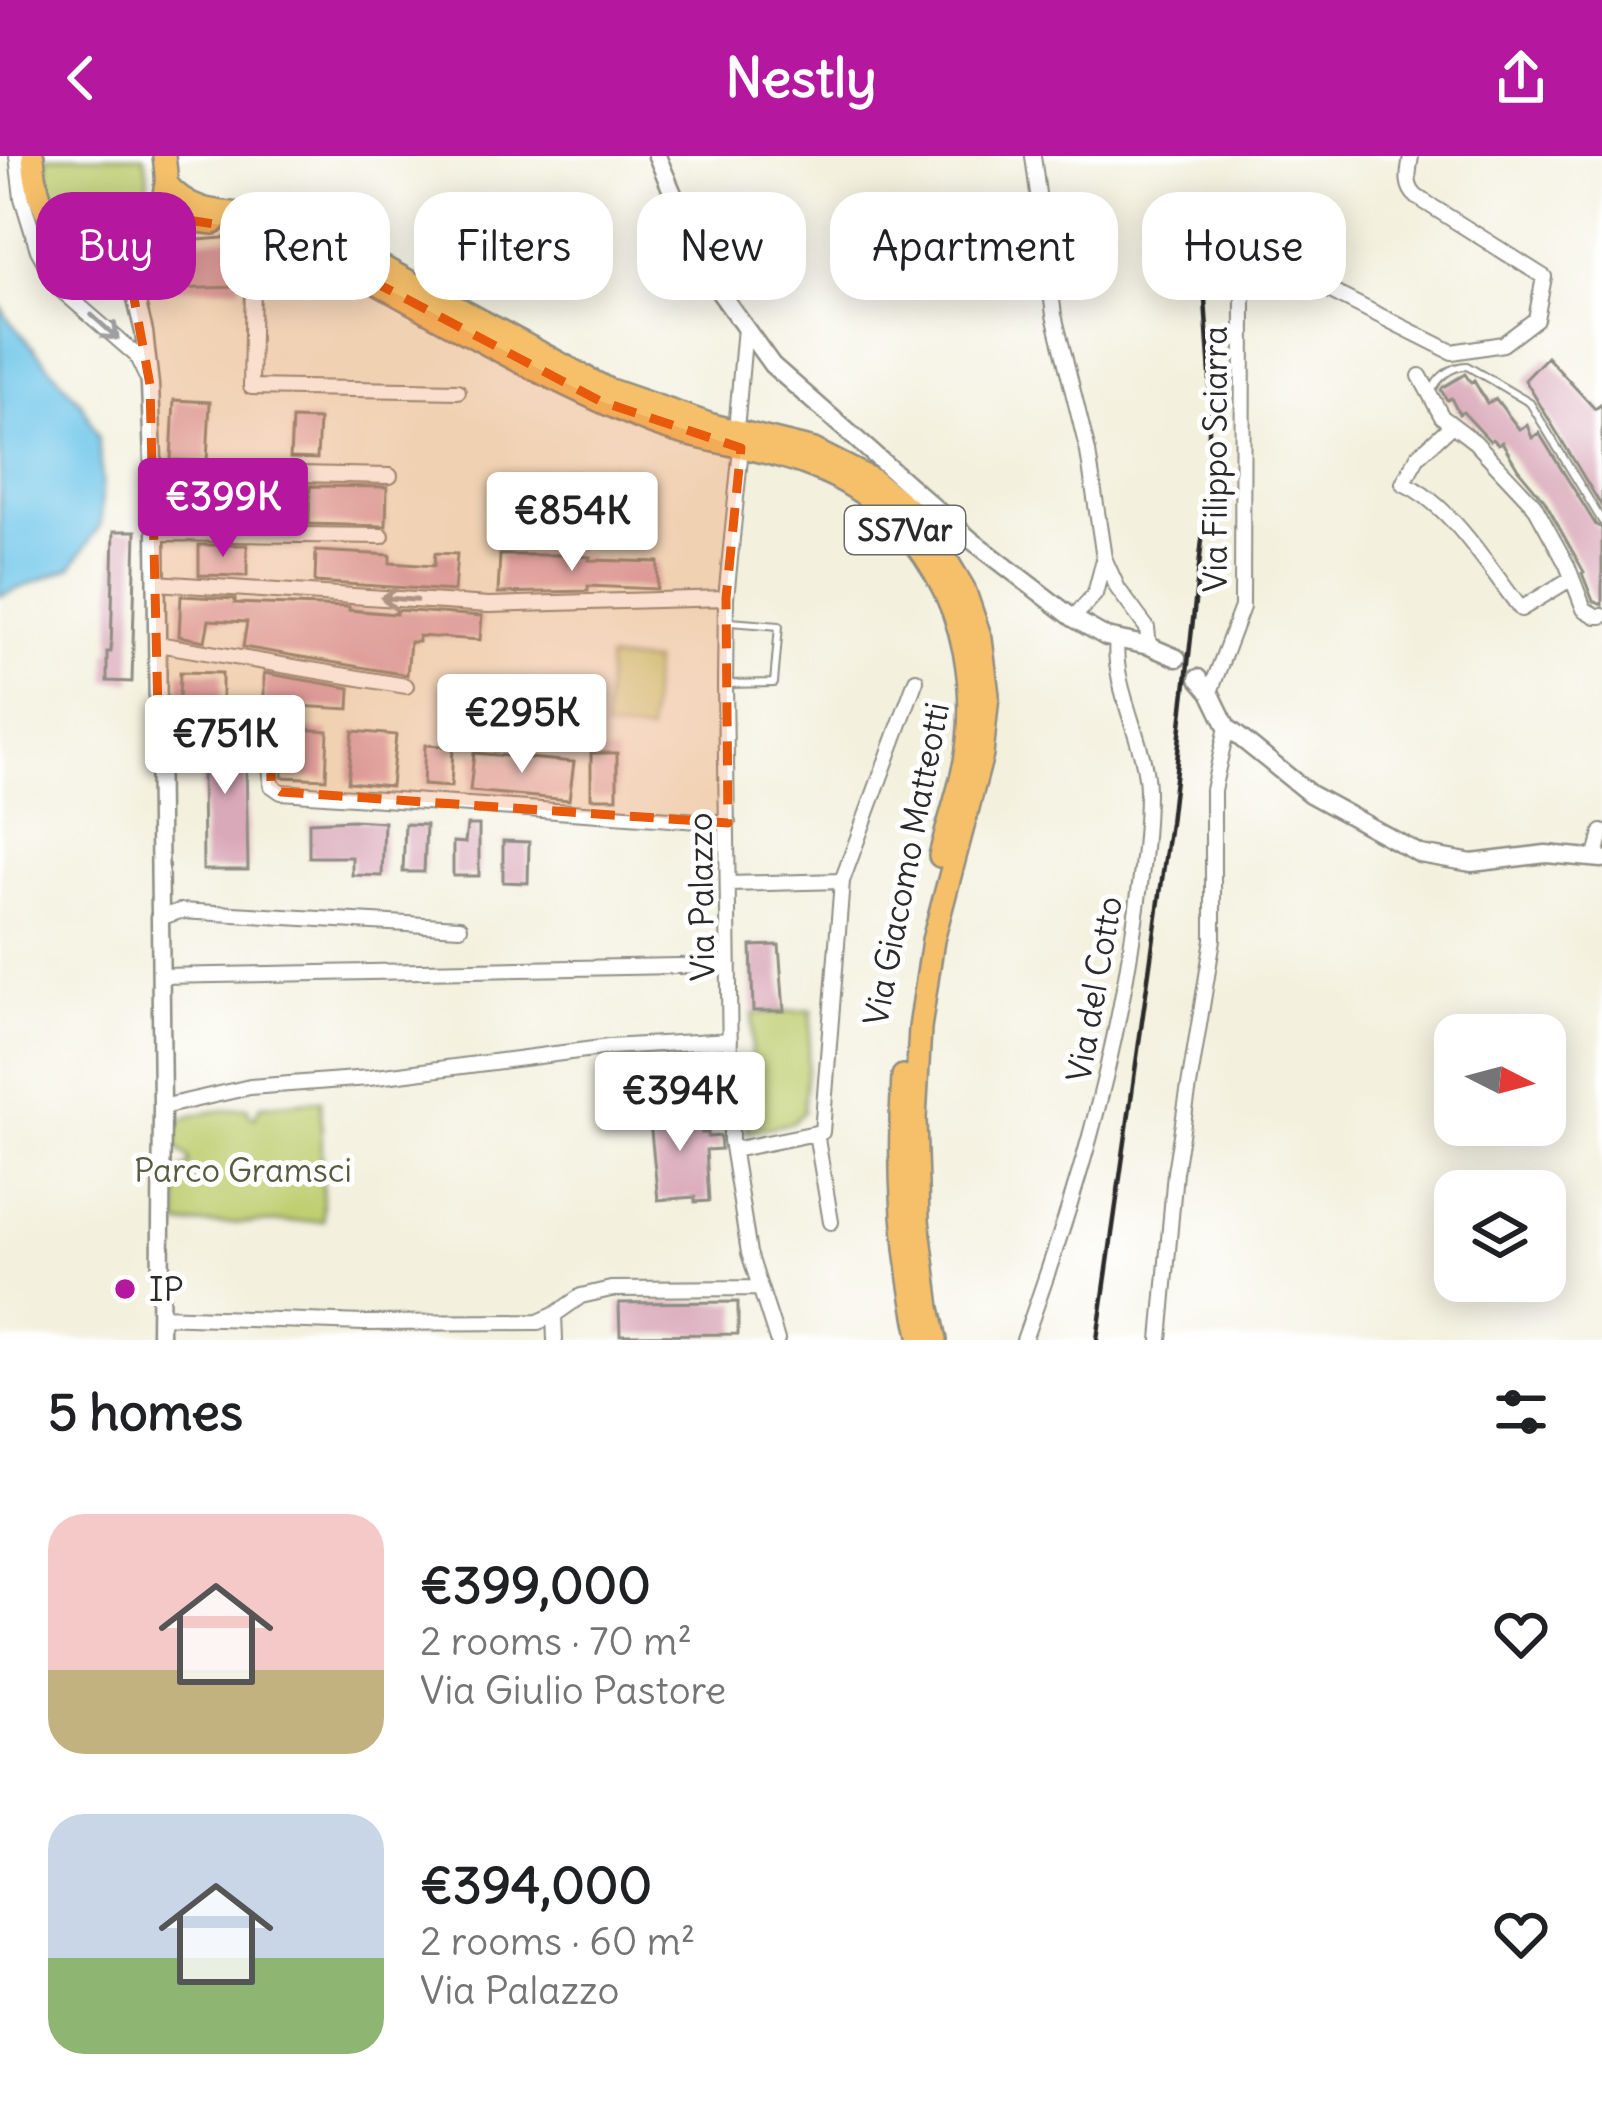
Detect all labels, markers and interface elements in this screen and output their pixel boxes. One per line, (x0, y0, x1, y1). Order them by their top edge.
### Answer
text: Nestly (725, 44, 877, 112)
icon: back (48, 45, 114, 111)
icon: share (1488, 45, 1554, 111)
chip: Buy (36, 192, 196, 300)
chip: Rent (220, 192, 390, 300)
chip: Filters (414, 192, 613, 300)
chip: New (637, 192, 806, 300)
chip: Apartment (830, 192, 1118, 300)
chip: House (1142, 192, 1346, 300)
one-way arrow (90, 313, 120, 340)
street label: Via Filippo Sciarra (1194, 326, 1236, 592)
pin: €399K (139, 458, 307, 560)
text: €399K (165, 472, 281, 521)
pin: €854K (488, 472, 656, 574)
text: €854K (514, 486, 630, 535)
road number: SS7Var (845, 506, 965, 554)
one-way arrow (380, 588, 419, 611)
pin: €295K (438, 674, 606, 776)
text: €295K (464, 688, 580, 737)
pin: €751K (141, 695, 309, 797)
street label: Via Giacomo Matteotti (854, 699, 958, 1029)
text: €751K (172, 709, 278, 758)
street label: Via Palazzo (679, 812, 723, 982)
street label: Via del Cotto (1057, 893, 1131, 1085)
north arrow (1434, 1014, 1566, 1146)
map controls (1434, 1014, 1566, 1302)
pin: €394K (596, 1052, 764, 1154)
text: €394K (622, 1066, 738, 1115)
park label: Parco Gramsci (134, 1149, 352, 1191)
button: layers (1434, 1170, 1566, 1302)
place label: IP (149, 1268, 183, 1310)
marker: IP (112, 1276, 138, 1302)
icon: filters (1488, 1379, 1554, 1445)
text: 5 homes (48, 1380, 243, 1444)
text: €399,000 (420, 1553, 651, 1617)
icon: home (144, 1562, 288, 1706)
icon: heart (1488, 1601, 1554, 1667)
text: 2 rooms · 70 m² (420, 1617, 692, 1666)
text: Via Giulio Pastore (420, 1666, 726, 1715)
text: €394,000 (420, 1853, 652, 1917)
icon: home (144, 1862, 288, 2006)
icon: heart (1488, 1901, 1554, 1967)
text: 2 rooms · 60 m² (420, 1917, 695, 1966)
text: Via Palazzo (420, 1966, 619, 2015)

